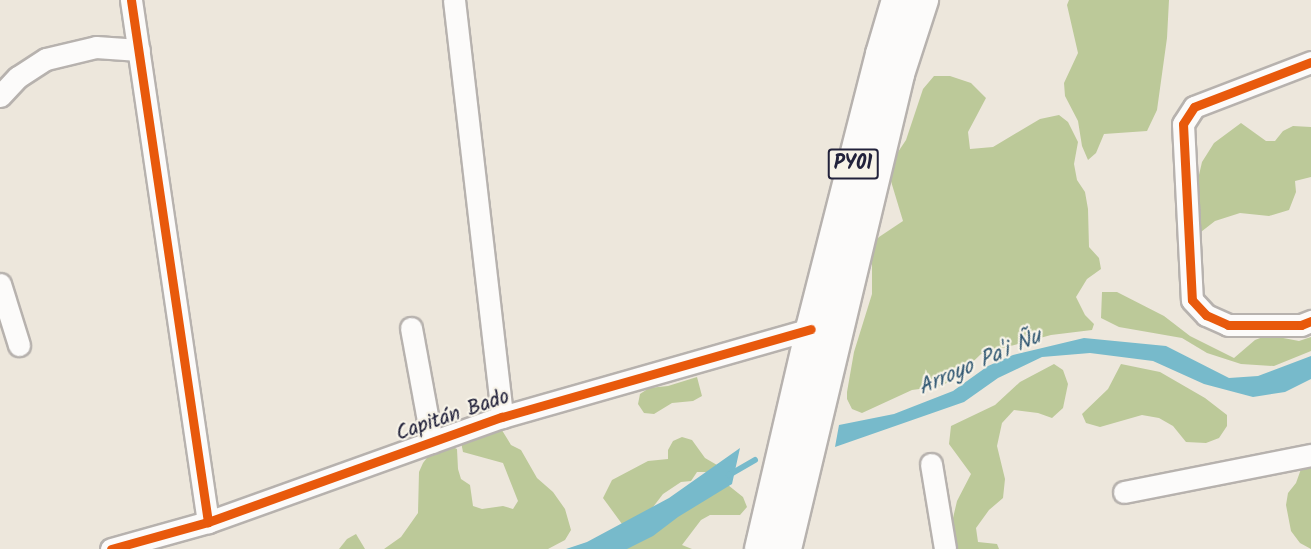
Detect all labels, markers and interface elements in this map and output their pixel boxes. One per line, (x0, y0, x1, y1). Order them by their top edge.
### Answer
road number: PY01 (828, 147, 878, 181)
water label: Arroyo Pa'i Ñu (914, 324, 1046, 402)
street label: Capitán Bado (393, 385, 513, 447)

